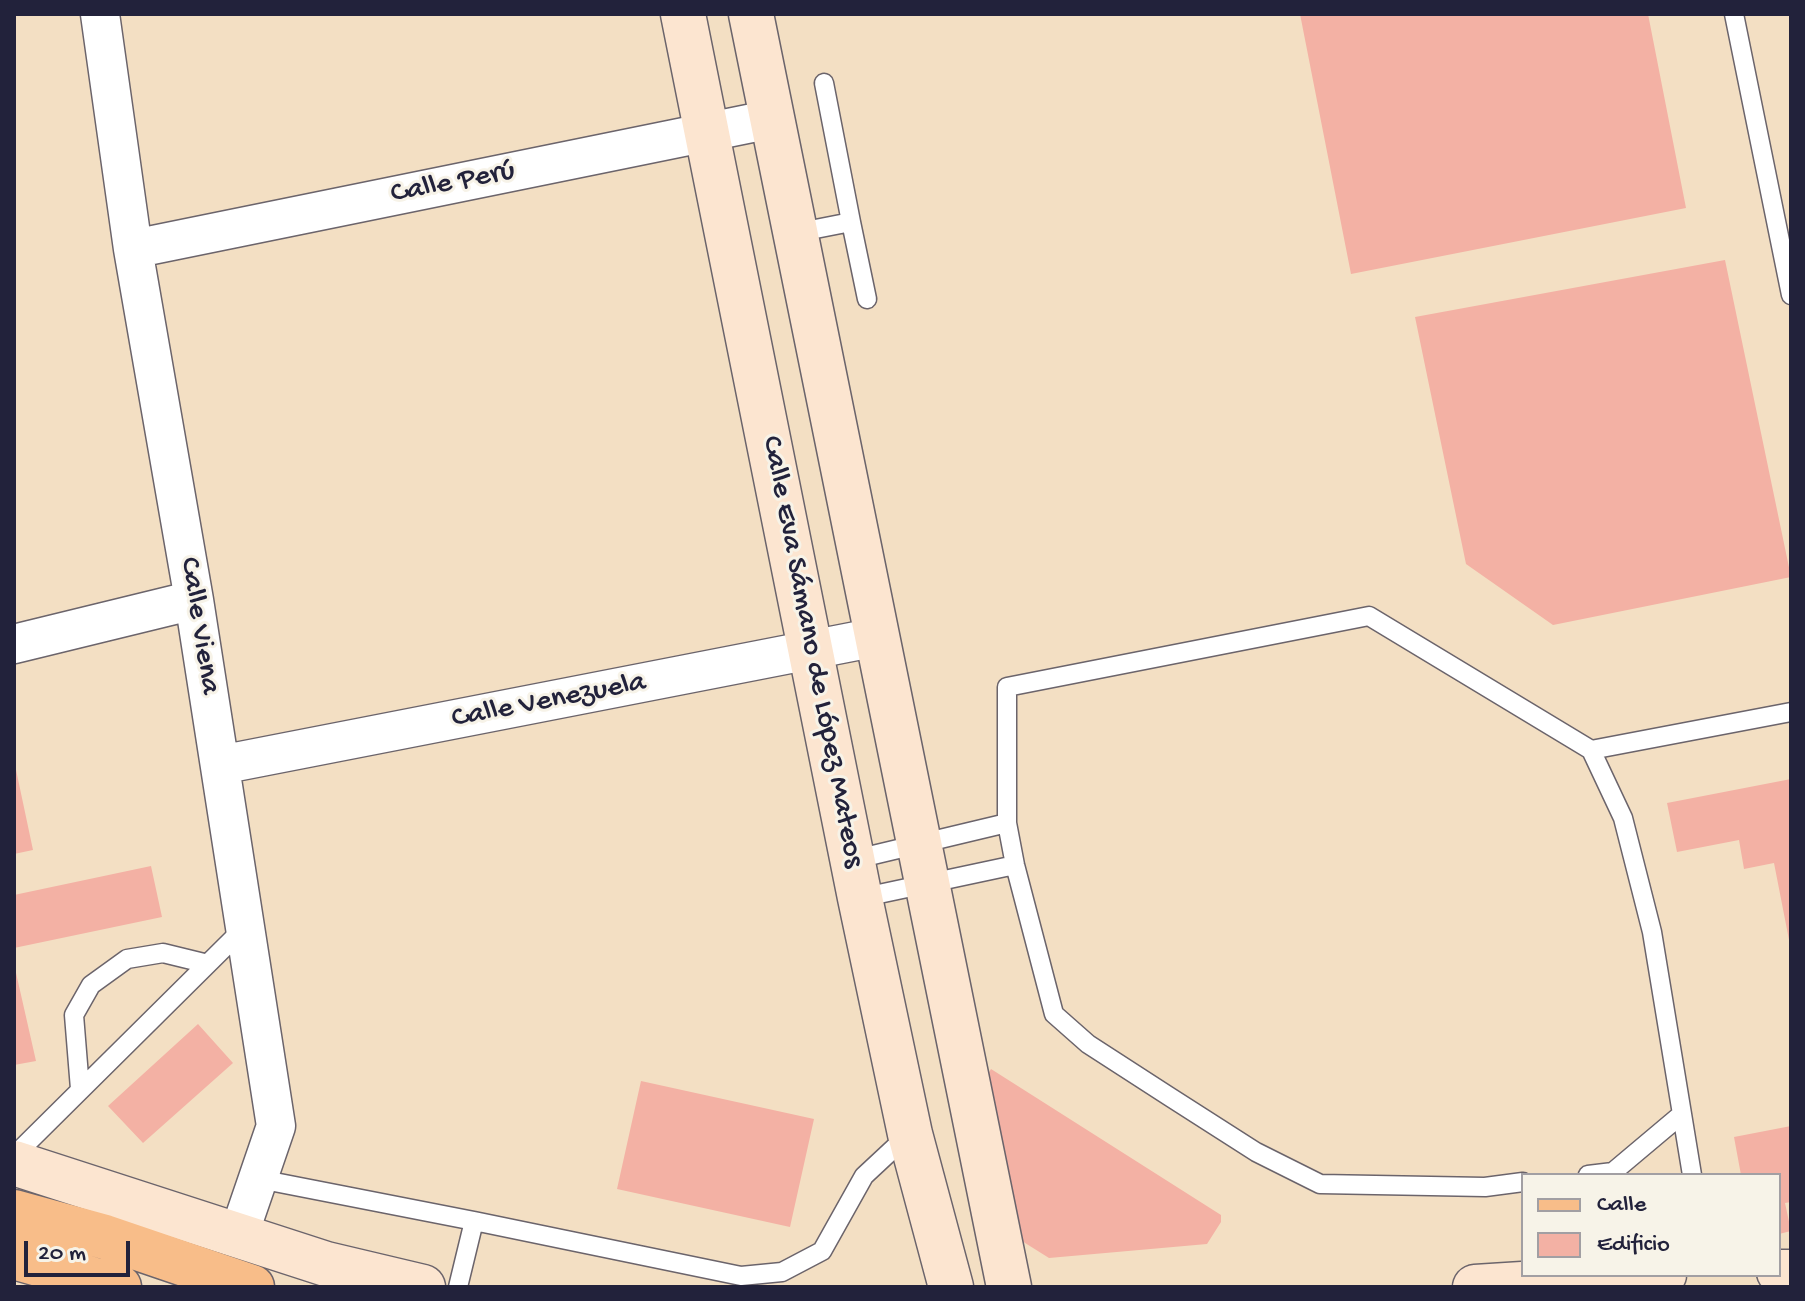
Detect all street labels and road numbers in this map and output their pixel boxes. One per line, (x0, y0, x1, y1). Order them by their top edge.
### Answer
street label: Calle Perú (388, 154, 518, 214)
street label: Calle Eva Sámano de López Mateos (751, 433, 871, 871)
street label: Calle Viena (169, 555, 227, 697)
street label: Calle Venezuela (449, 666, 649, 738)

